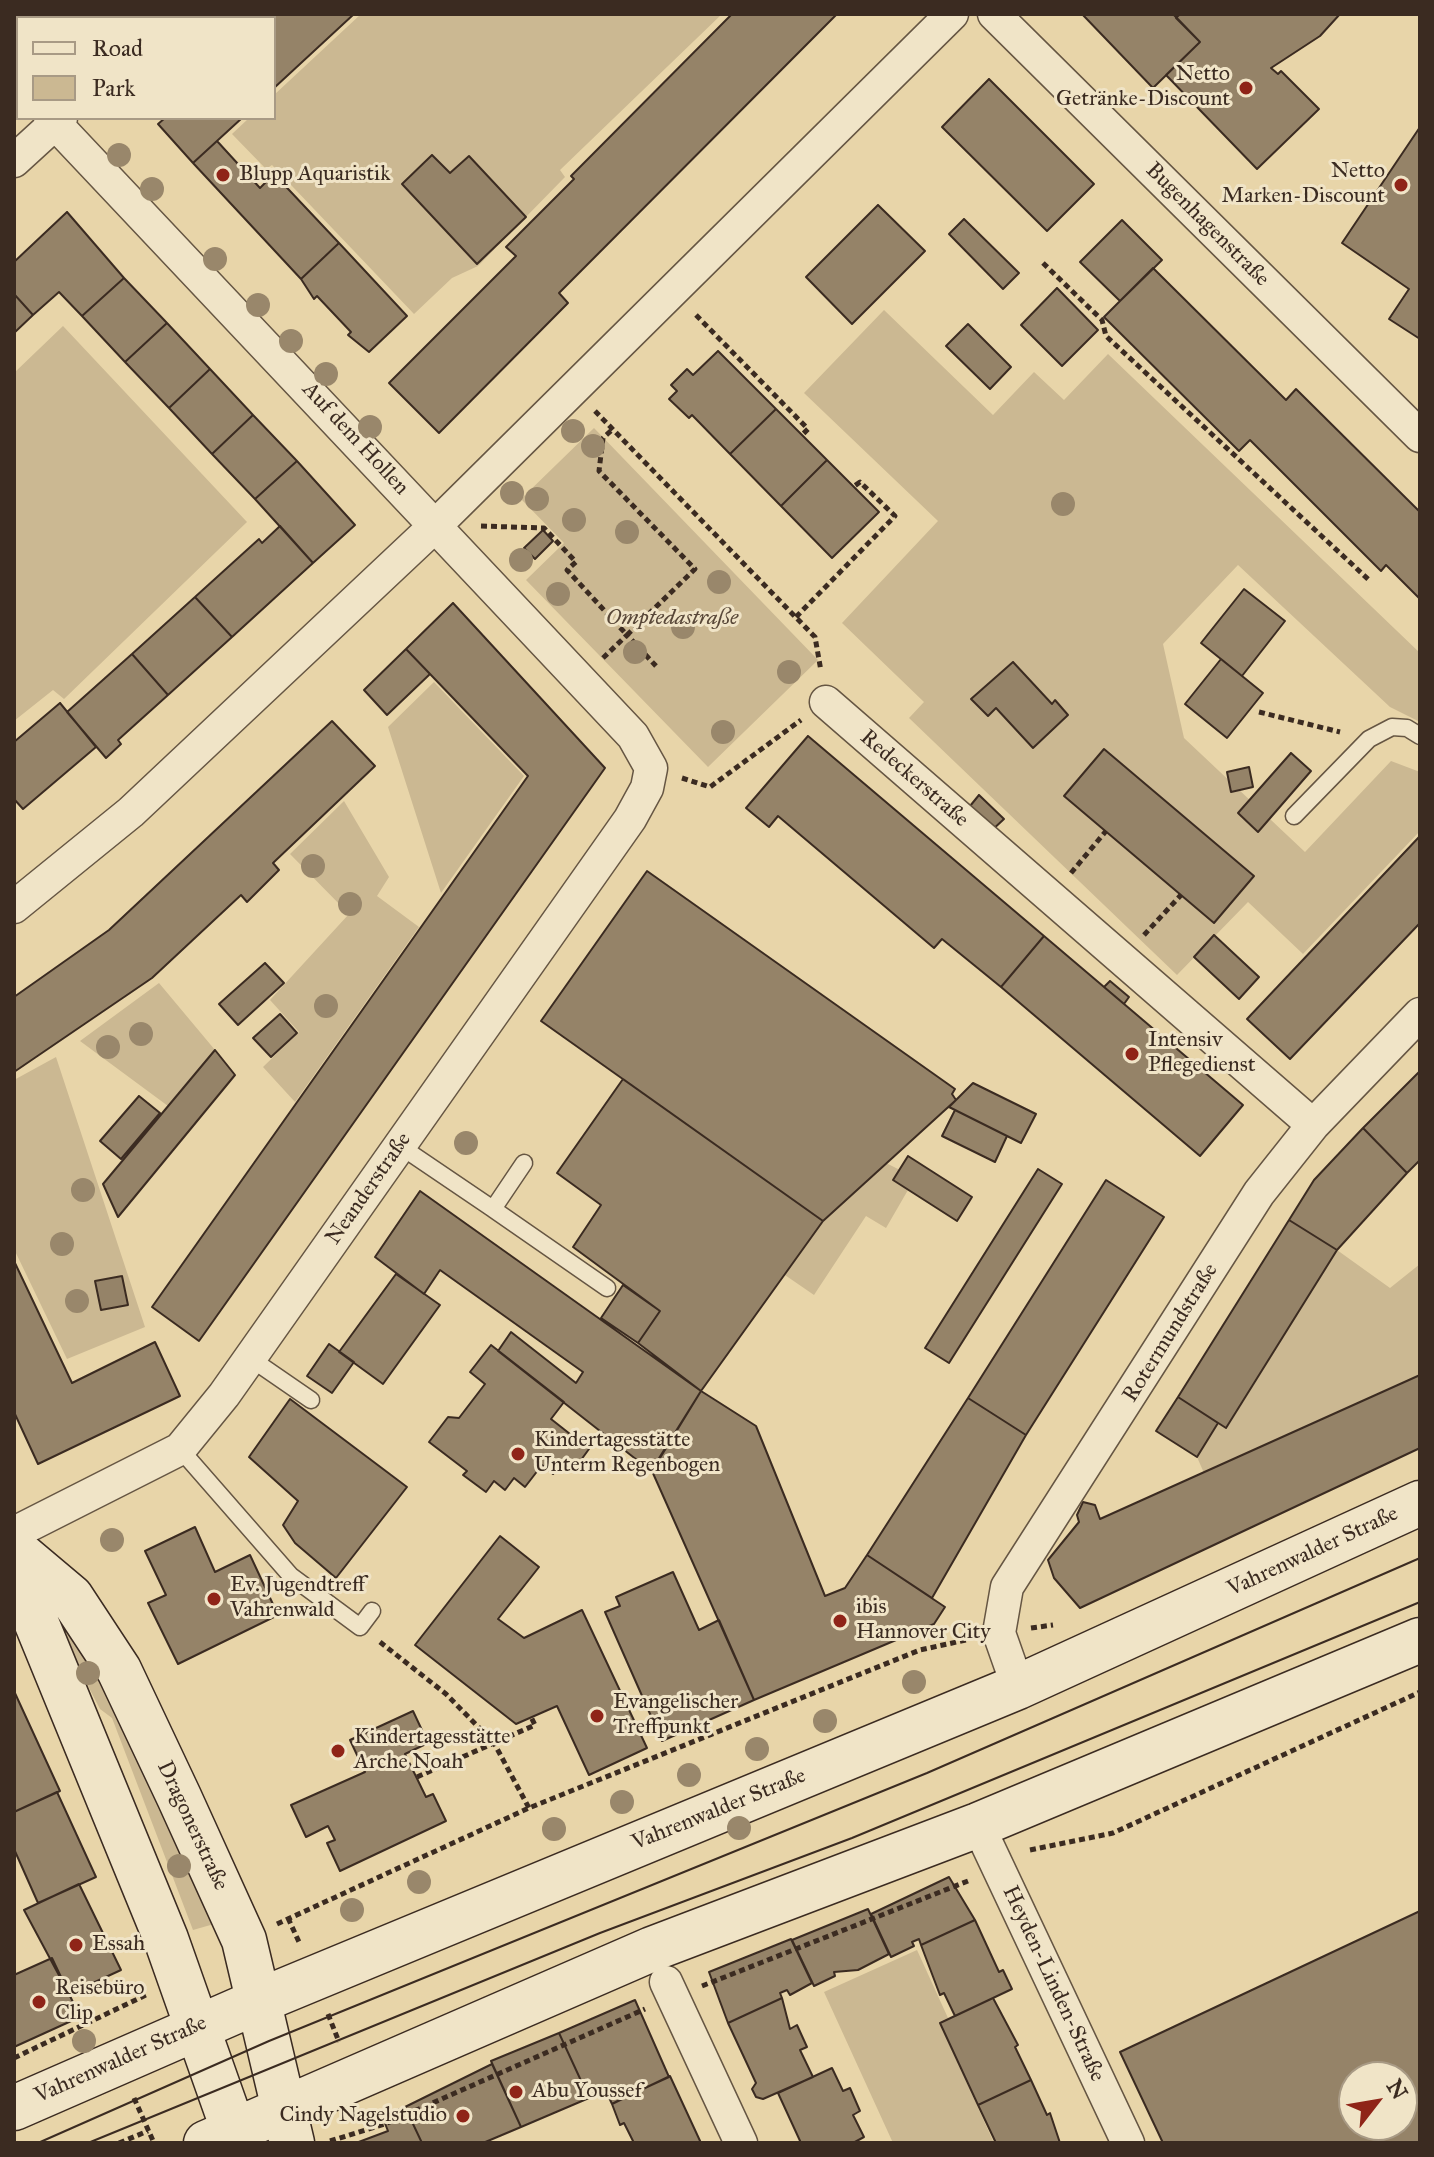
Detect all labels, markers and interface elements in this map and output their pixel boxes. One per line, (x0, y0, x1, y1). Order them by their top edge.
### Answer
legend (16, 16, 276, 120)
text: Road (92, 33, 143, 63)
place label: Netto Getränke-Discount (1056, 62, 1230, 114)
text: Park (92, 73, 135, 103)
marker: Netto Getränke-Discount (1237, 79, 1255, 97)
street label: Bugenhagenstraße (1140, 158, 1274, 292)
place label: Netto Marken-Discount (1222, 159, 1385, 210)
place label: Blupp Aquaristik (239, 162, 390, 188)
marker: Blupp Aquaristik (214, 166, 232, 184)
marker: Netto Marken-Discount (1392, 176, 1410, 194)
street label: Auf dem Hollen (296, 377, 414, 501)
park label: Omptedastraße (606, 606, 738, 632)
street label: Redeckerstraße (854, 725, 974, 833)
place label: Intensiv Pflegedienst (1148, 1028, 1255, 1080)
marker: Intensiv Pflegedienst (1123, 1045, 1141, 1063)
street label: Neanderstraße (321, 1128, 417, 1250)
street label: Rotermundstraße (1118, 1259, 1224, 1407)
place label: Kindertagesstätte Unterm Regenbogen (534, 1428, 720, 1480)
marker: Kindertagesstätte Unterm Regenbogen (509, 1445, 527, 1463)
street label: Vahrenwalder Straße (1223, 1501, 1403, 1603)
place label: Ev. Jugendtreff Vahrenwald (230, 1573, 365, 1624)
marker: Ev. Jugendtreff Vahrenwald (205, 1590, 223, 1608)
place label: ibis Hannover City (856, 1595, 991, 1646)
marker: ibis Hannover City (831, 1612, 849, 1630)
place label: Evangelischer Treffpunkt (613, 1690, 738, 1742)
marker: Evangelischer Treffpunkt (588, 1707, 606, 1725)
place label: Kindertagesstätte Arche Noah (354, 1725, 510, 1776)
marker: Kindertagesstätte Arche Noah (329, 1742, 347, 1760)
street label: Dragonerstraße (151, 1757, 233, 1895)
street label: Vahrenwalder Straße (628, 1763, 810, 1857)
street label: Heyden-Linden-Straße (996, 1882, 1110, 2086)
place label: Essah (92, 1932, 145, 1958)
marker: Essah (67, 1936, 85, 1954)
place label: Reisebüro Clip (55, 1976, 144, 2028)
marker: Reisebüro Clip (30, 1993, 48, 2011)
street label: Vahrenwalder Straße (31, 2010, 211, 2110)
north arrow (1338, 2061, 1418, 2141)
text: N (1381, 2074, 1414, 2104)
place label: Abu Youssef (532, 2079, 642, 2105)
marker: Abu Youssef (507, 2083, 525, 2101)
place label: Cindy Nagelstudio (280, 2103, 447, 2129)
marker: Cindy Nagelstudio (454, 2107, 472, 2125)

